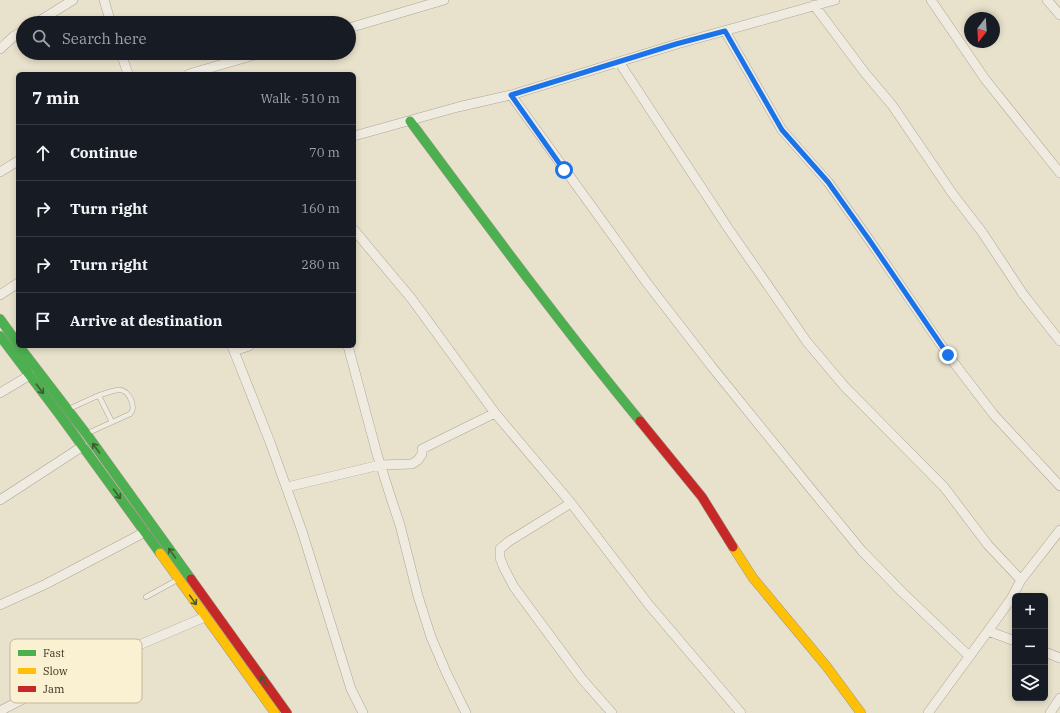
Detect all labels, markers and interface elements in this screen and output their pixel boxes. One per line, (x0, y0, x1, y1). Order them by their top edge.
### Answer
north arrow (964, 12, 1000, 48)
search box (16, 16, 356, 60)
icon: search (30, 27, 52, 49)
text: Search here (62, 29, 147, 48)
text: 7 min (32, 87, 80, 109)
text: Walk · 510 m (261, 90, 340, 107)
icon: ahead (32, 142, 54, 164)
text: Continue (70, 143, 137, 162)
text: 70 m (309, 144, 340, 161)
route start (555, 161, 573, 179)
icon: right (32, 198, 54, 220)
text: Turn right (70, 199, 148, 218)
text: 160 m (301, 200, 340, 217)
icon: right (32, 254, 54, 276)
text: Turn right (70, 255, 148, 274)
text: 280 m (301, 256, 340, 273)
icon: arrive (32, 310, 54, 332)
text: Arrive at destination (70, 311, 222, 330)
route end (939, 346, 957, 364)
one-way arrow (36, 383, 45, 394)
one-way arrow (92, 442, 100, 453)
one-way arrow (113, 488, 122, 499)
one-way arrow (168, 548, 176, 559)
map controls (1012, 593, 1048, 701)
button: + (1012, 593, 1048, 629)
one-way arrow (189, 594, 197, 605)
button: − (1012, 629, 1048, 665)
legend (10, 639, 142, 703)
text: Fast (43, 646, 65, 660)
text: Slow (43, 664, 68, 678)
button: layers (1012, 665, 1048, 701)
one-way arrow (260, 676, 268, 687)
text: Jam (43, 682, 65, 696)

